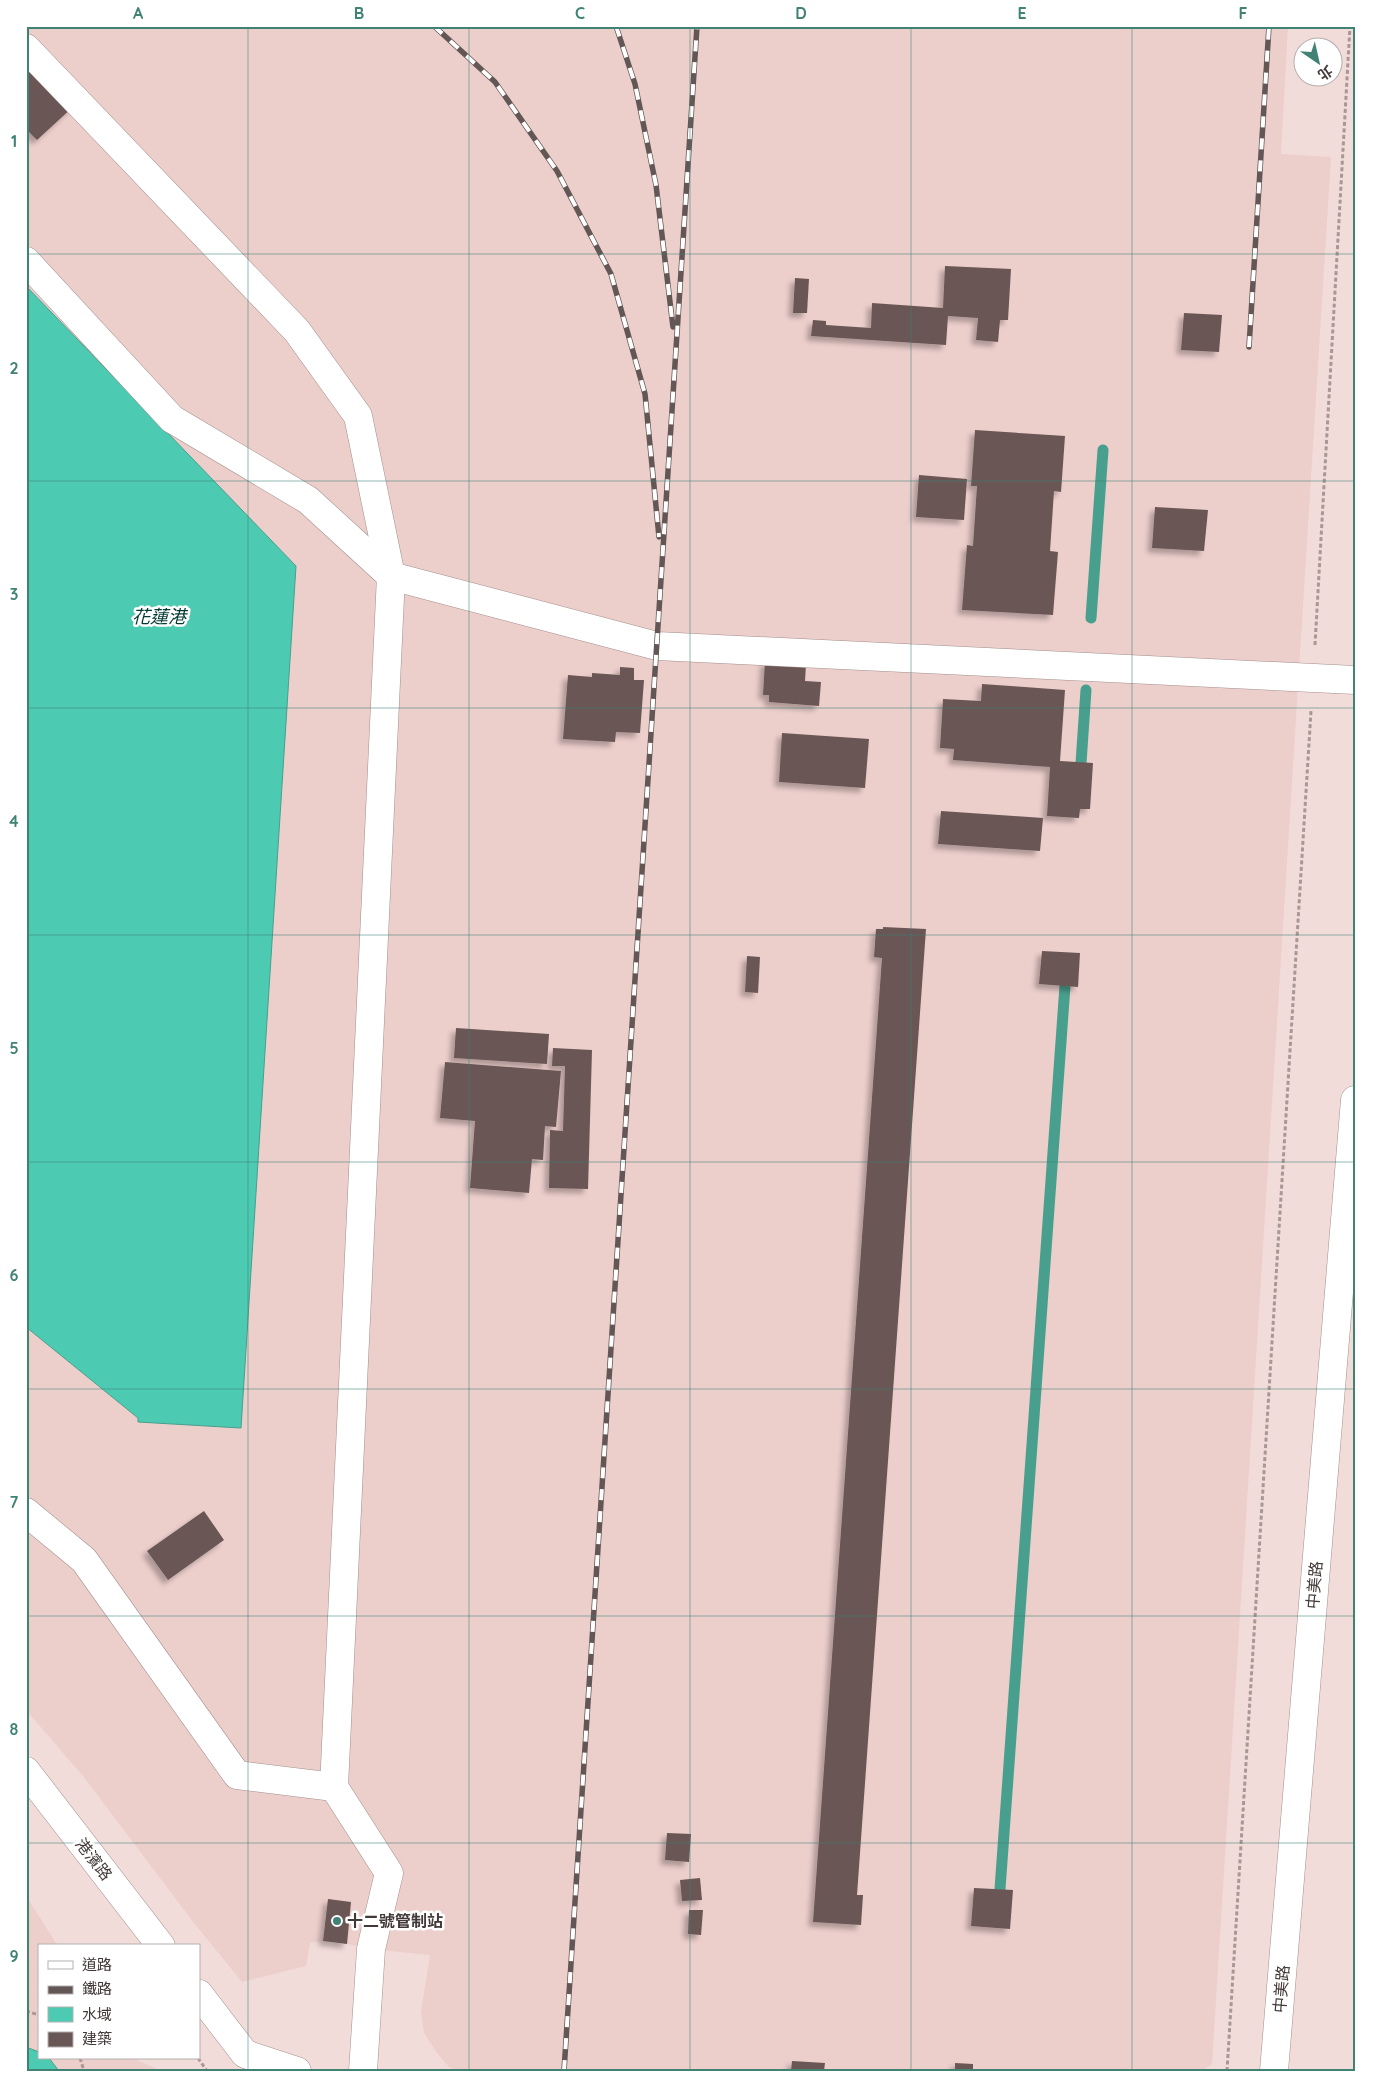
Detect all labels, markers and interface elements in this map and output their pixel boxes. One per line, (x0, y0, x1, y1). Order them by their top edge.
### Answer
text: A (133, 3, 144, 23)
text: B (354, 3, 364, 23)
text: C (575, 3, 585, 23)
text: D (795, 3, 807, 23)
text: E (1017, 3, 1027, 23)
text: F (1239, 3, 1248, 23)
north arrow (1294, 38, 1344, 88)
text: 北 (1314, 61, 1336, 84)
text: 1 (11, 131, 17, 151)
text: 2 (9, 358, 19, 378)
text: 3 (10, 584, 18, 604)
water label: 花蓮港 (132, 605, 189, 628)
text: 4 (9, 811, 19, 831)
text: 5 (9, 1038, 19, 1058)
text: 6 (10, 1265, 19, 1285)
text: 7 (10, 1492, 19, 1512)
street label: 中美路 (1302, 1560, 1326, 1610)
text: 8 (10, 1719, 19, 1739)
street label: 港濱路 (71, 1834, 117, 1884)
place label: 十二號管制站 (347, 1911, 443, 1931)
marker: 十二號管制站 (331, 1915, 343, 1927)
legend (38, 1944, 200, 2060)
text: 9 (9, 1946, 19, 1966)
text: 道路 (82, 1955, 112, 1974)
street label: 中美路 (1269, 1964, 1293, 2014)
text: 鐵路 (82, 1979, 112, 1998)
text: 水域 (82, 2005, 112, 2024)
text: 建築 (82, 2029, 112, 2048)

